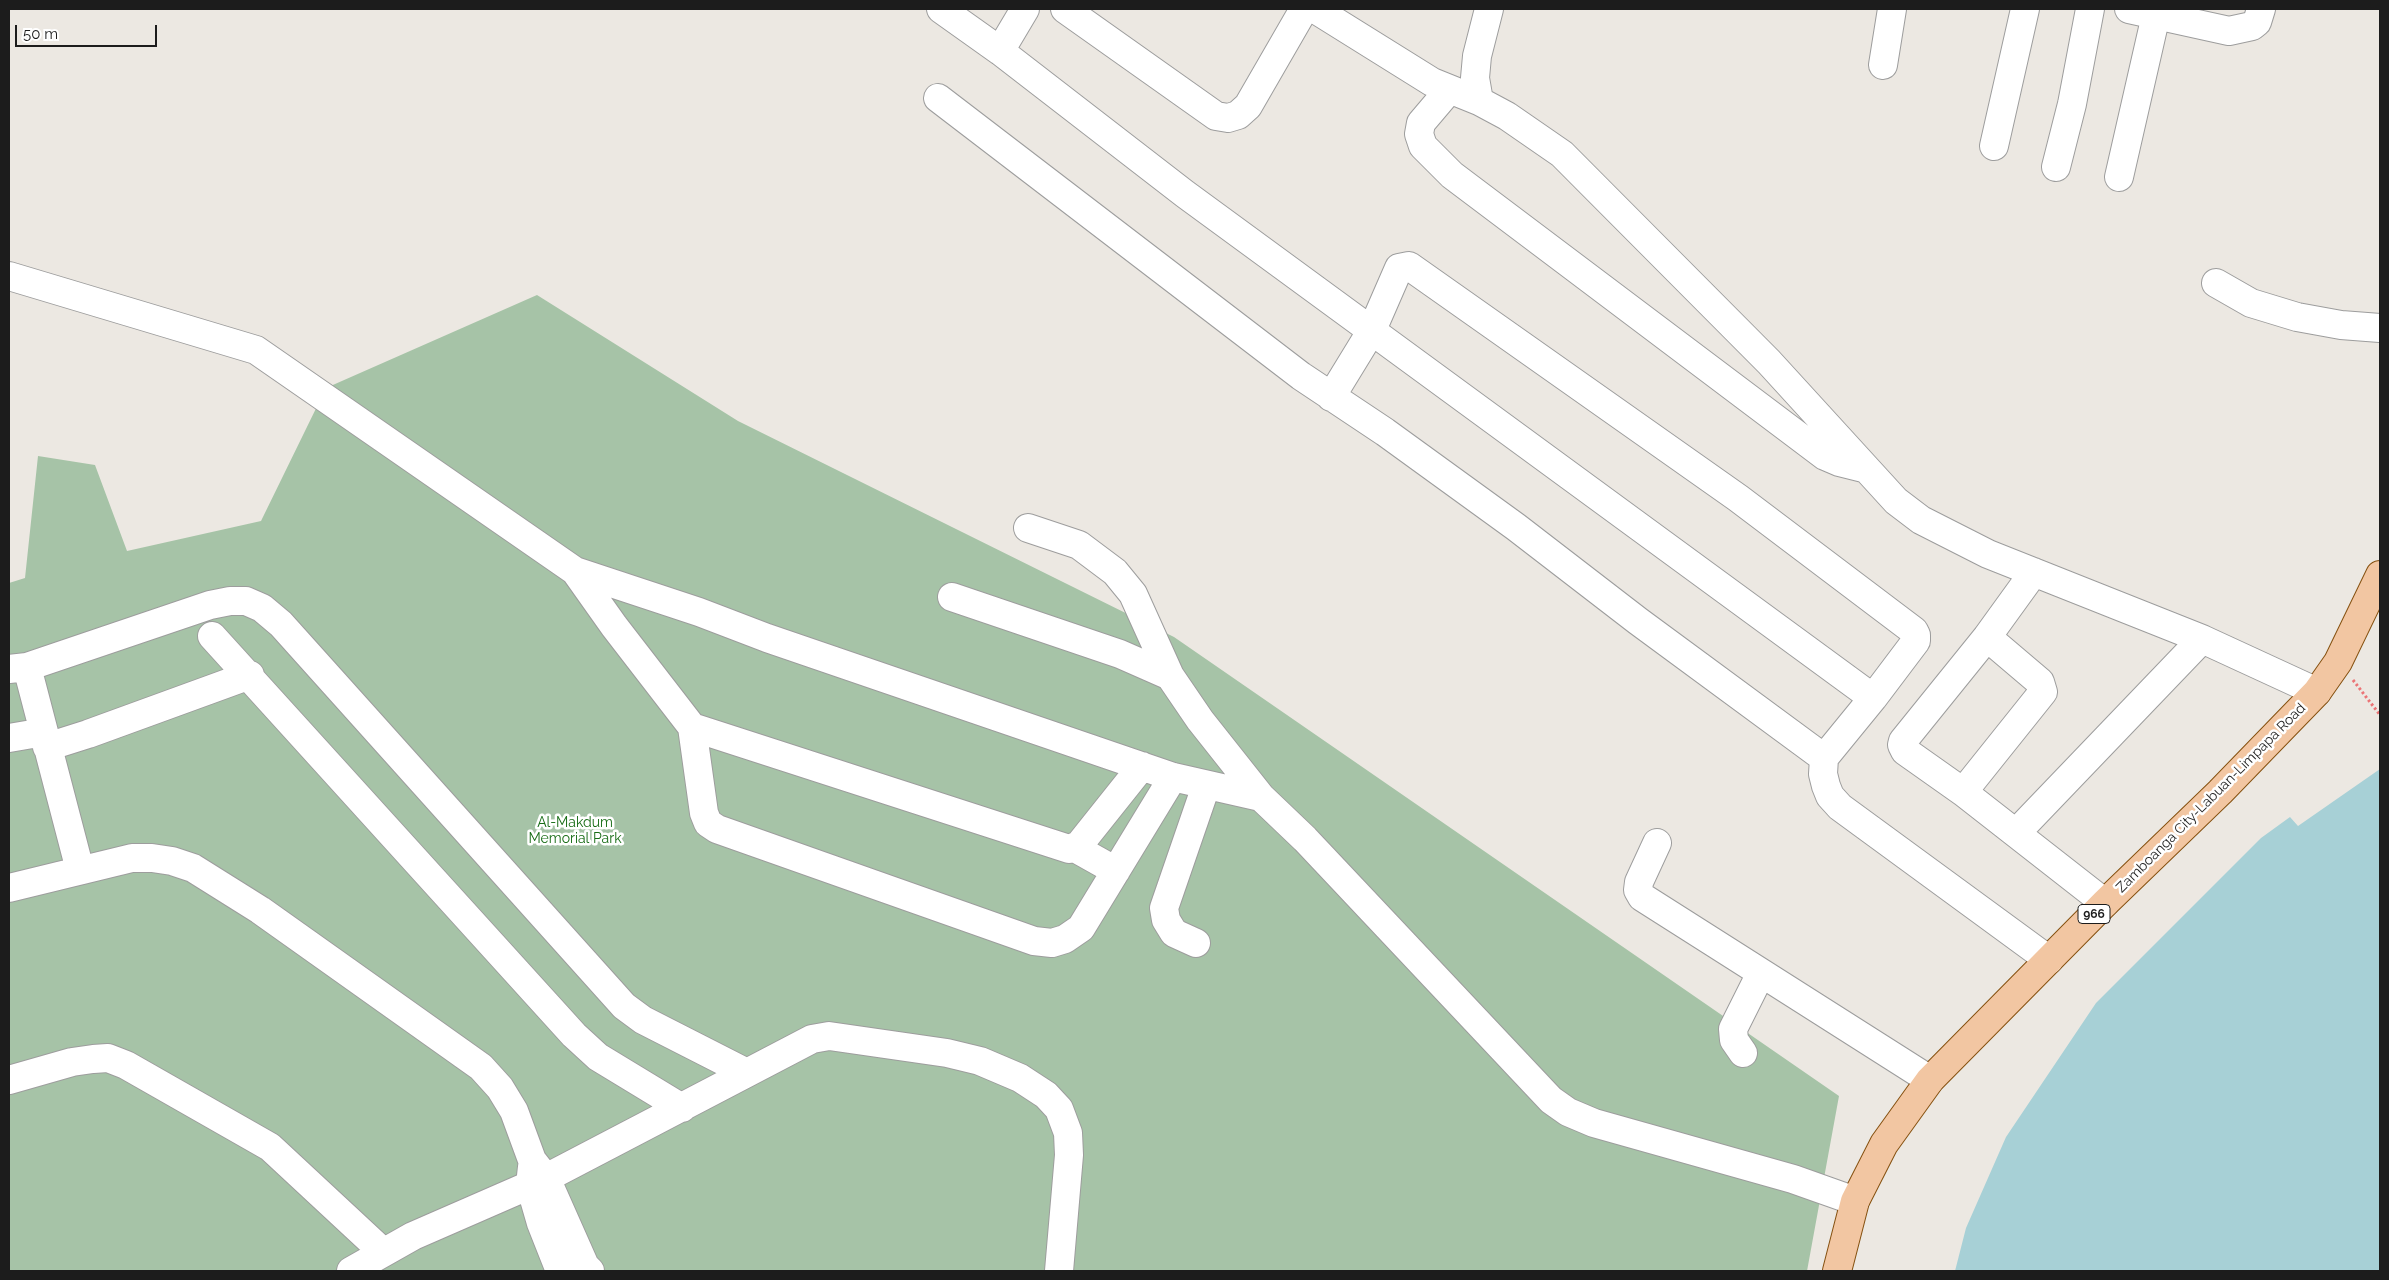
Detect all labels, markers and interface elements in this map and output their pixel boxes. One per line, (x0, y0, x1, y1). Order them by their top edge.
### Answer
scale bar (18, 15, 160, 47)
text: 50 m (23, 25, 58, 43)
street label: Zamboanga City-Labuan-Limpapa Road (2113, 700, 2309, 896)
park label: Al-Makdum Memorial Park (528, 815, 622, 848)
road number: 966 (2078, 904, 2110, 924)

